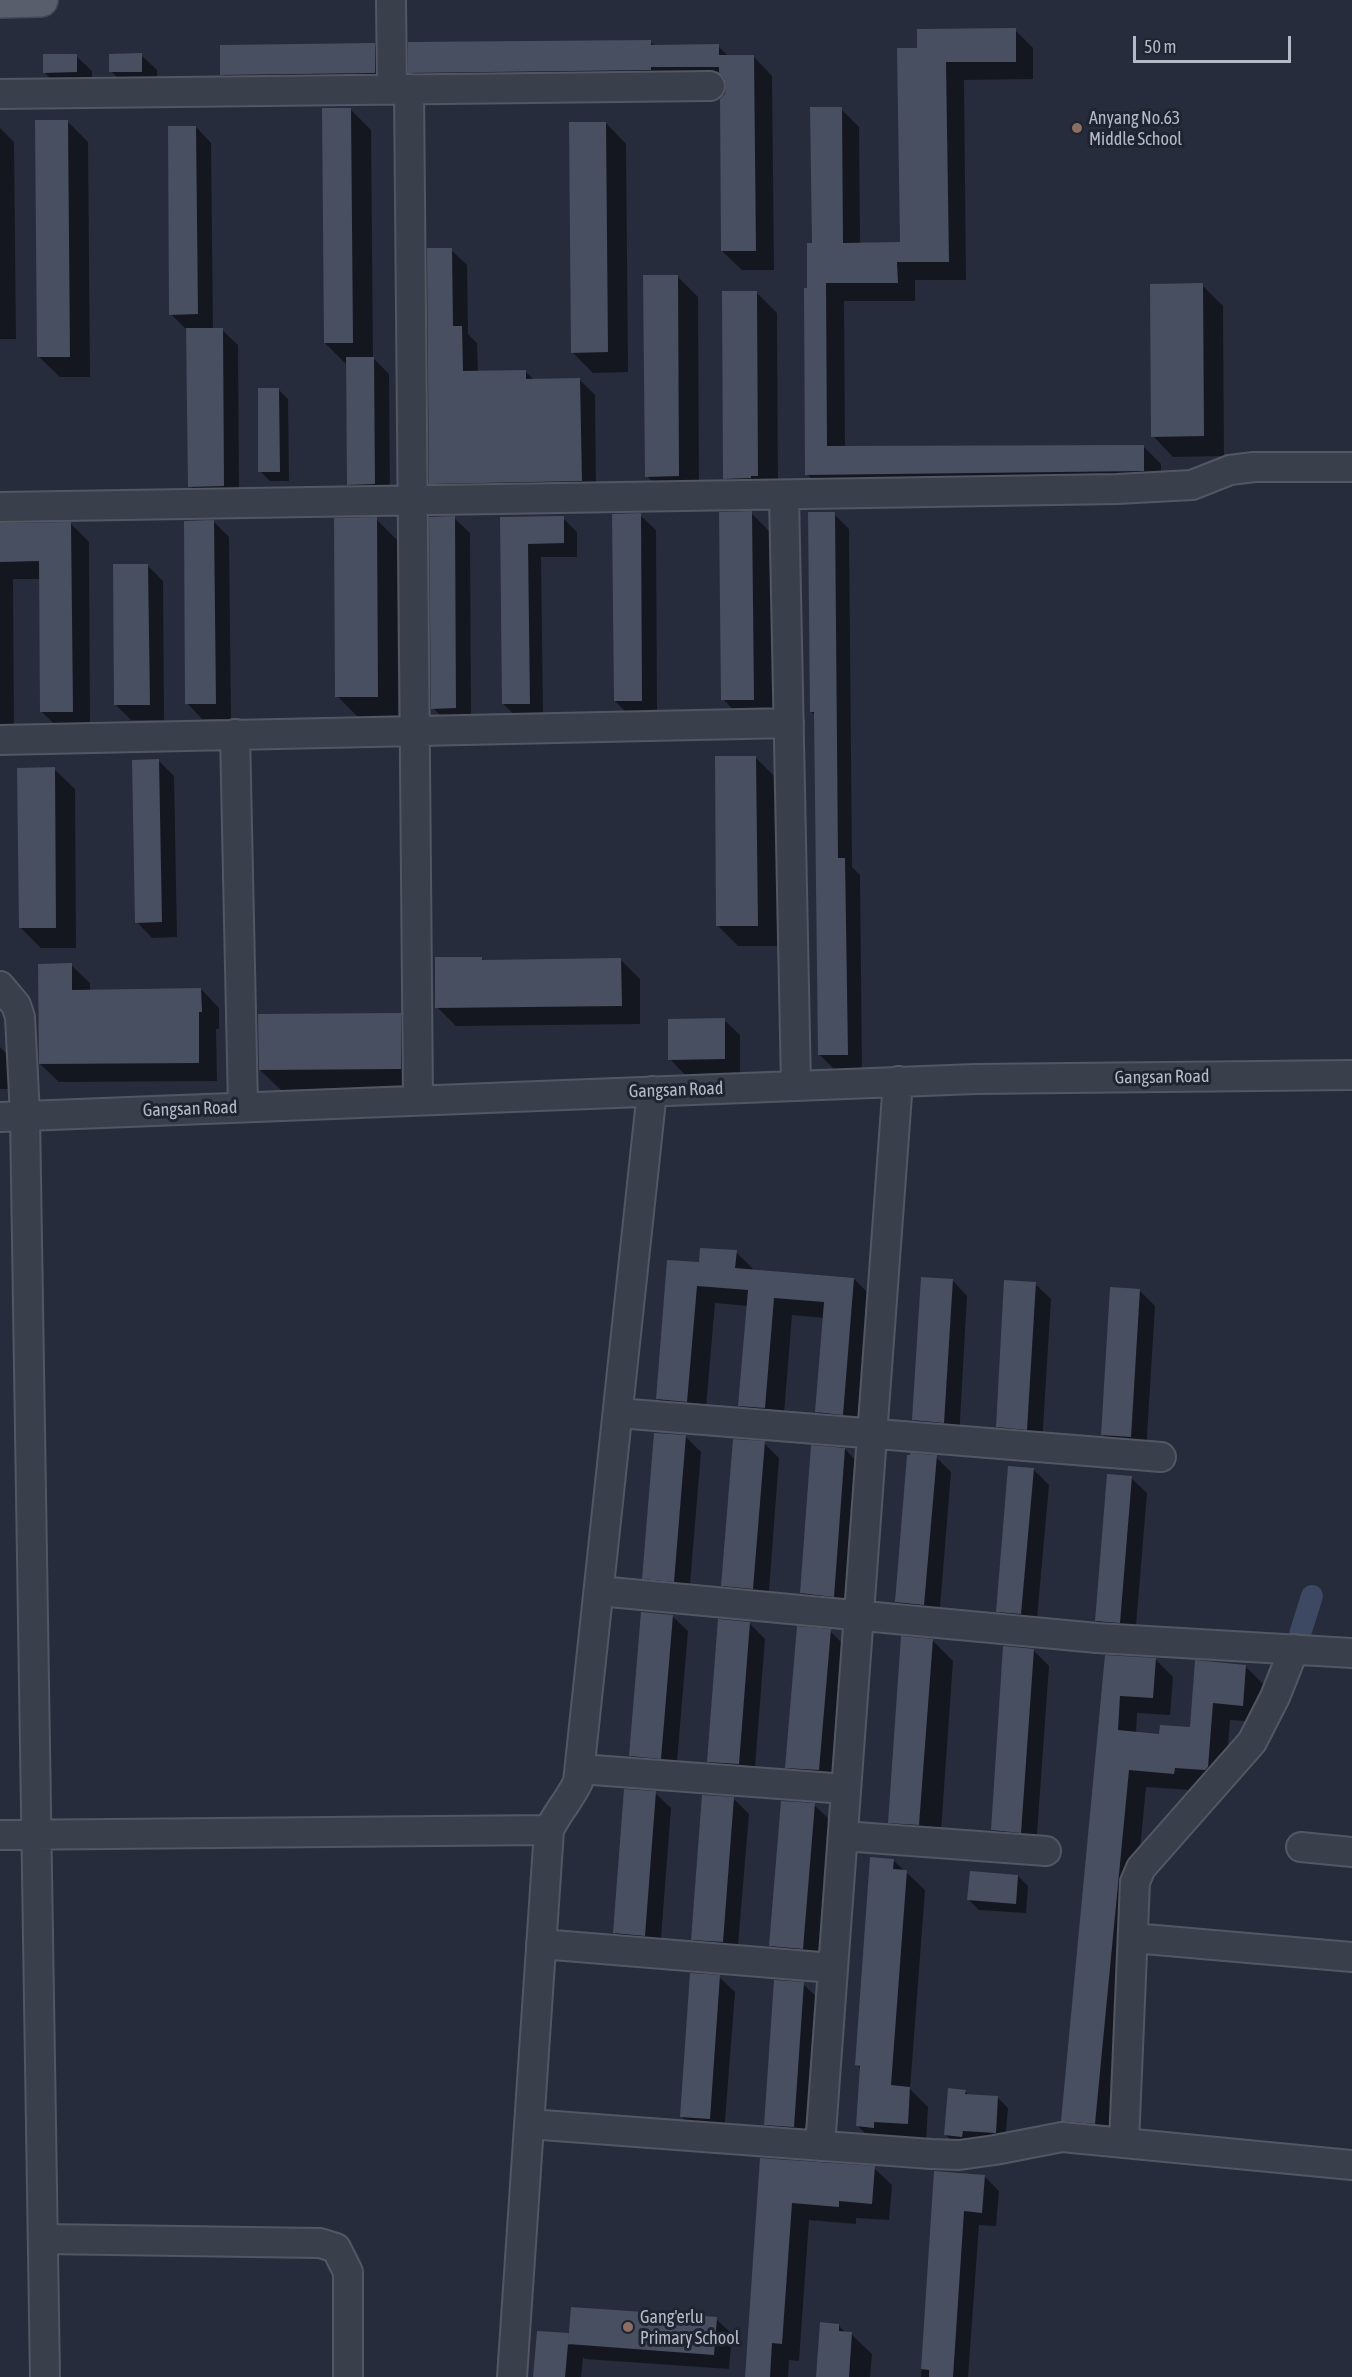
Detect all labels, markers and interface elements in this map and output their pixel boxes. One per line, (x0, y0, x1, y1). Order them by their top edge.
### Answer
scale bar (1136, 24, 1294, 62)
text: 50 m (1144, 36, 1176, 57)
place label: Anyang No.63 Middle School (1089, 107, 1182, 150)
marker: Anyang No.63 Middle School (1070, 121, 1084, 135)
street label: Gangsan Road (1114, 1065, 1210, 1089)
street label: Gangsan Road (628, 1078, 724, 1102)
street label: Gangsan Road (142, 1097, 238, 1121)
place label: Gang'erlu Primary School (640, 2306, 739, 2348)
marker: Gang'erlu Primary School (621, 2320, 635, 2334)

